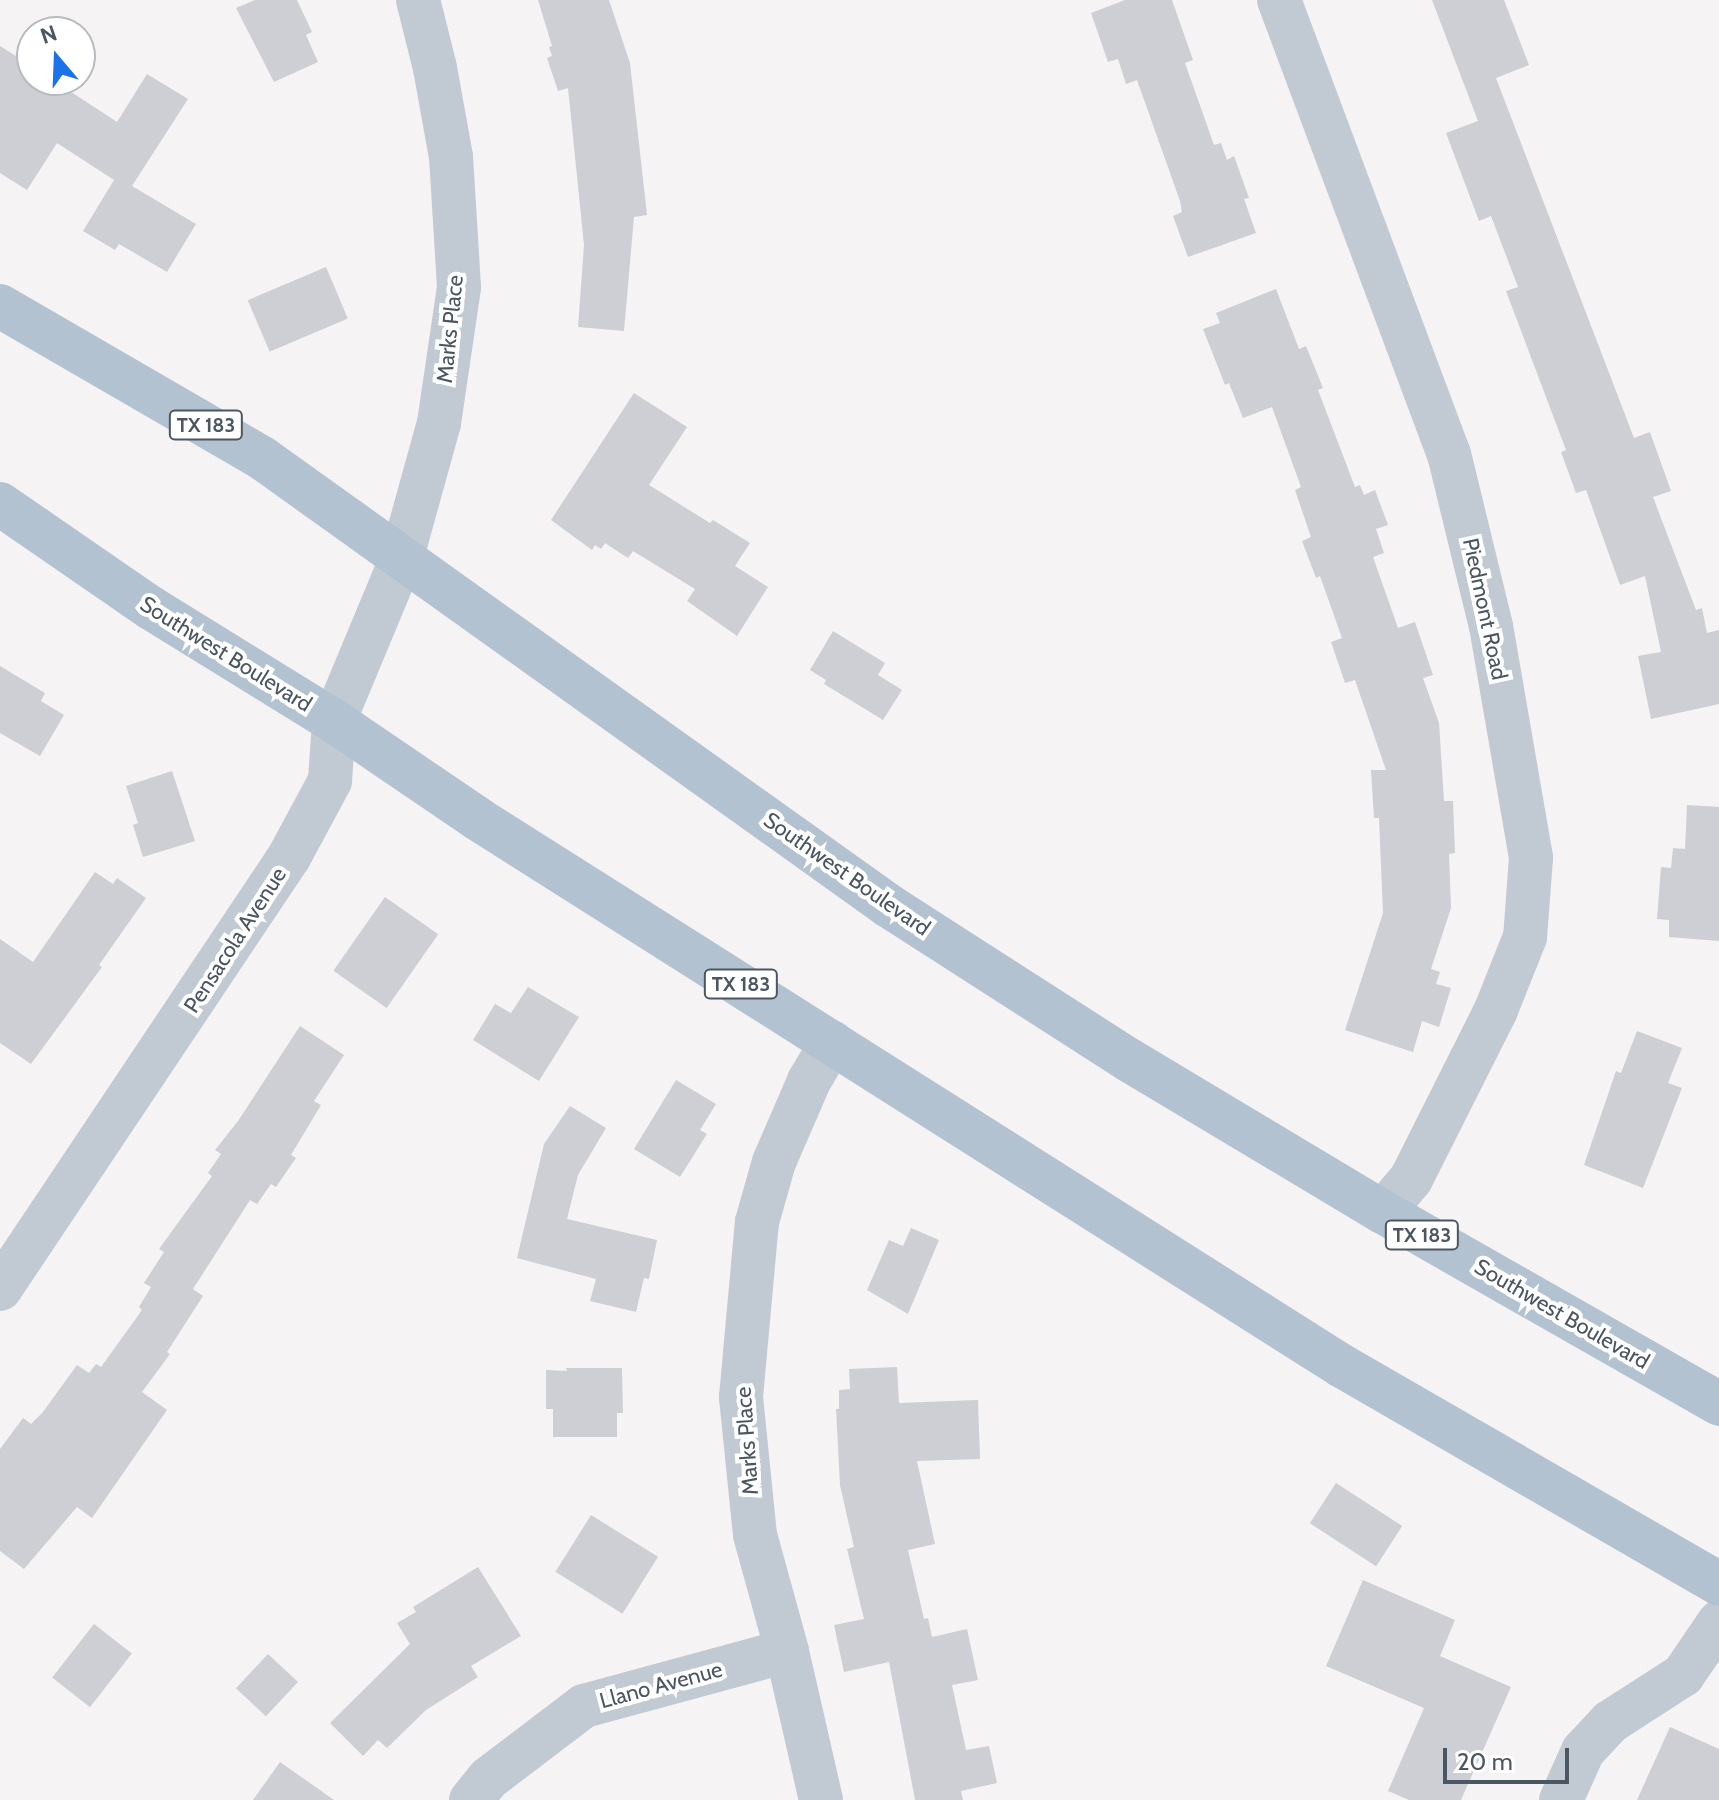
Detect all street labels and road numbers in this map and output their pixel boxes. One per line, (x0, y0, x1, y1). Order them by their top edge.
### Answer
street label: Marks Place (431, 274, 469, 384)
road number: TX 183 (168, 409, 244, 441)
street label: Piedmont Road (1457, 536, 1513, 682)
street label: Southwest Boulevard (135, 591, 317, 717)
street label: Southwest Boulevard (759, 807, 935, 941)
street label: Pensacola Avenue (178, 862, 292, 1018)
road number: TX 183 (703, 968, 779, 1000)
road number: TX 183 (1384, 1219, 1460, 1251)
street label: Southwest Boulevard (1470, 1253, 1654, 1375)
street label: Marks Place (730, 1386, 764, 1496)
street label: Llano Avenue (597, 1656, 725, 1714)

